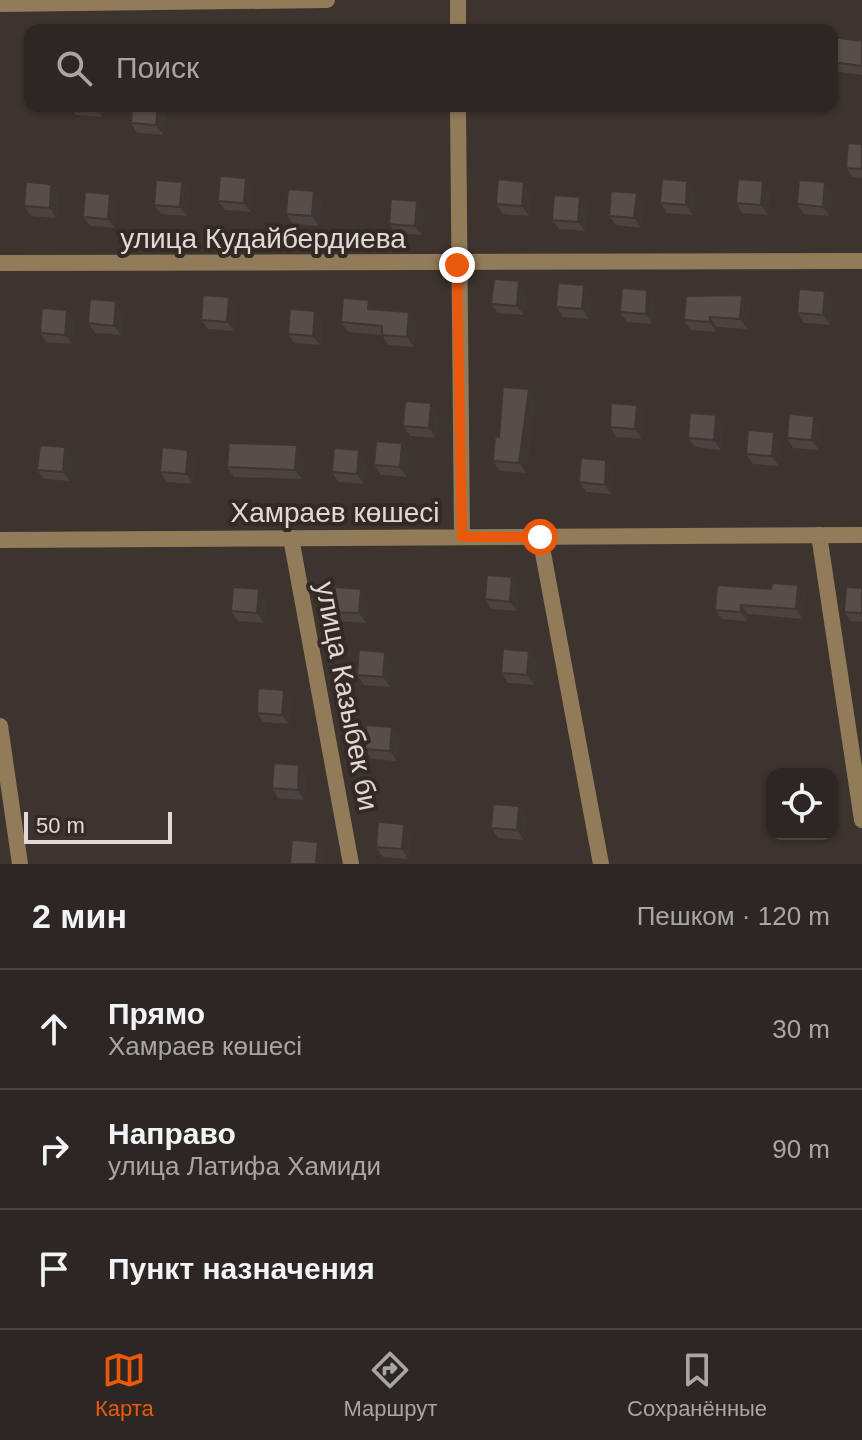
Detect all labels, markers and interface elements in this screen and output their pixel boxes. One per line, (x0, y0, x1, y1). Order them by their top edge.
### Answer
search box (24, 24, 838, 112)
icon: search (52, 46, 96, 90)
text: Поиск (116, 51, 199, 84)
street label: улица Кудайбердиева (120, 223, 406, 254)
route end (439, 247, 475, 283)
street label: Хамраев көшесі (231, 497, 439, 528)
route start (522, 519, 558, 555)
street label: улица Казыбек би (310, 579, 384, 813)
map controls (766, 768, 838, 840)
button: locate (766, 768, 838, 840)
scale bar (24, 808, 172, 844)
text: 50 m (36, 813, 85, 838)
text: 2 мин (32, 897, 127, 935)
text: Пешком · 120 m (637, 901, 830, 931)
text: Прямо (108, 997, 205, 1030)
icon: ahead (32, 1007, 76, 1051)
text: 30 m (772, 1014, 830, 1044)
text: Хамраев көшесі (108, 1031, 302, 1061)
text: Направо (108, 1117, 236, 1150)
icon: right (32, 1127, 76, 1171)
text: 90 m (772, 1134, 830, 1164)
text: улица Латифа Хамиди (108, 1151, 381, 1181)
icon: arrive (32, 1247, 76, 1291)
text: Пункт назначения (108, 1252, 375, 1285)
tab: Карта (95, 1348, 154, 1422)
tab: Маршрут (344, 1348, 437, 1422)
tab: Сохранённые (627, 1348, 767, 1422)

